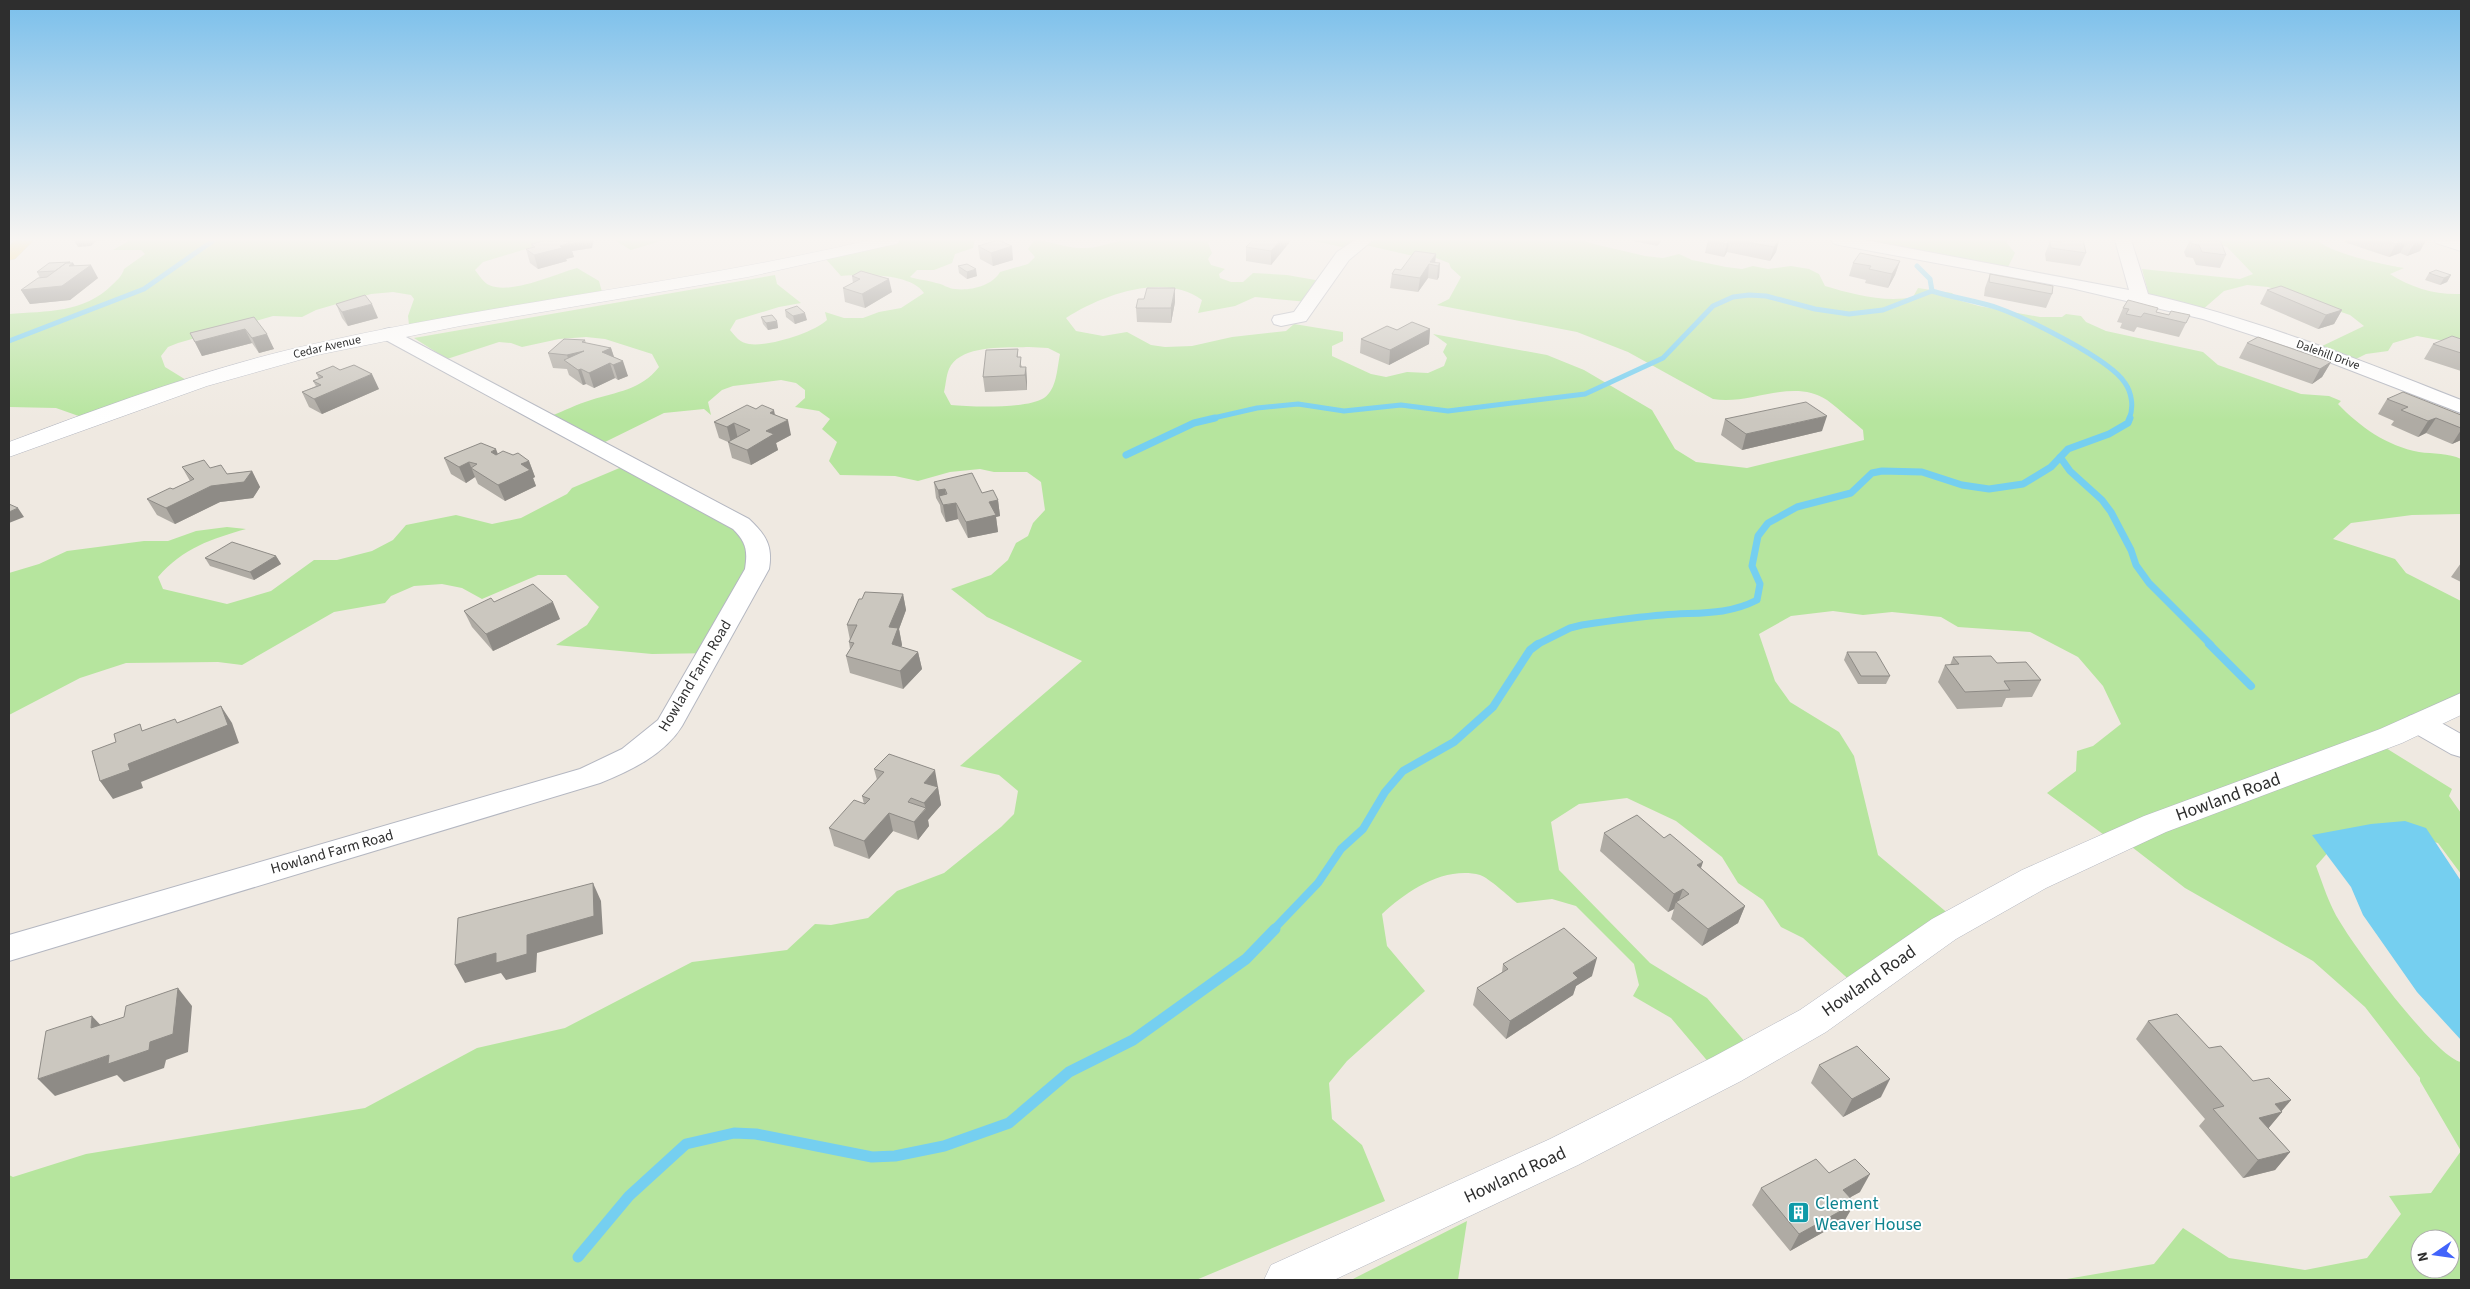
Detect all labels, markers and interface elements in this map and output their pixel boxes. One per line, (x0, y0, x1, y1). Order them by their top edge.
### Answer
street label: Cedar Avenue (291, 331, 363, 363)
street label: Dalehill Drive (2294, 336, 2362, 374)
street label: Howland Farm Road (653, 616, 737, 736)
street label: Howland Road (2172, 766, 2284, 828)
street label: Howland Farm Road (268, 824, 396, 880)
street label: Howland Road (1817, 939, 1921, 1023)
street label: Howland Road (1460, 1140, 1570, 1210)
place label: Clement Weaver House (1815, 1191, 1922, 1237)
building icon: Clement Weaver House (1787, 1201, 1811, 1225)
north arrow (2410, 1229, 2460, 1279)
text: N (2413, 1250, 2434, 1263)

